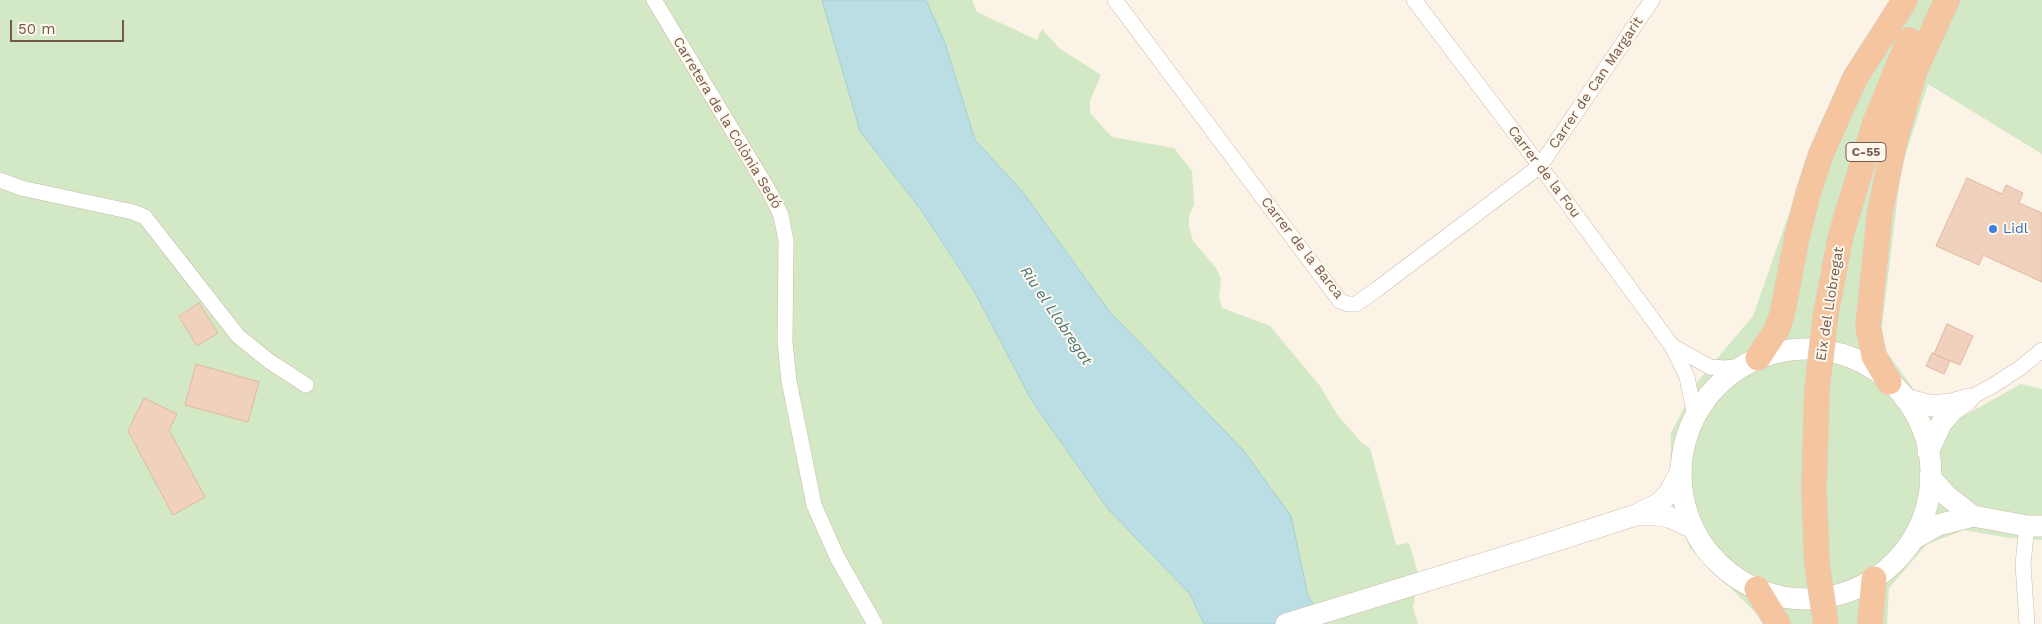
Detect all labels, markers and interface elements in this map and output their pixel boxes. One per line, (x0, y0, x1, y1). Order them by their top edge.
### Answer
scale bar (12, 10, 126, 42)
street label: Carrer de Can Margarit (1545, 14, 1647, 152)
text: 50 m (18, 20, 55, 38)
street label: Carretera de la Colònia Sedó (669, 34, 785, 212)
street label: Carrer de la Fou (1504, 123, 1584, 221)
road number: C-55 (1846, 142, 1886, 162)
street label: Carrer de la Barca (1257, 194, 1347, 302)
place label: Lidl (2003, 221, 2028, 237)
marker: Lidl (1987, 223, 1999, 235)
street label: Eix del Llobregat (1813, 246, 1847, 362)
water label: Riu el Llobregat (1016, 263, 1096, 369)

